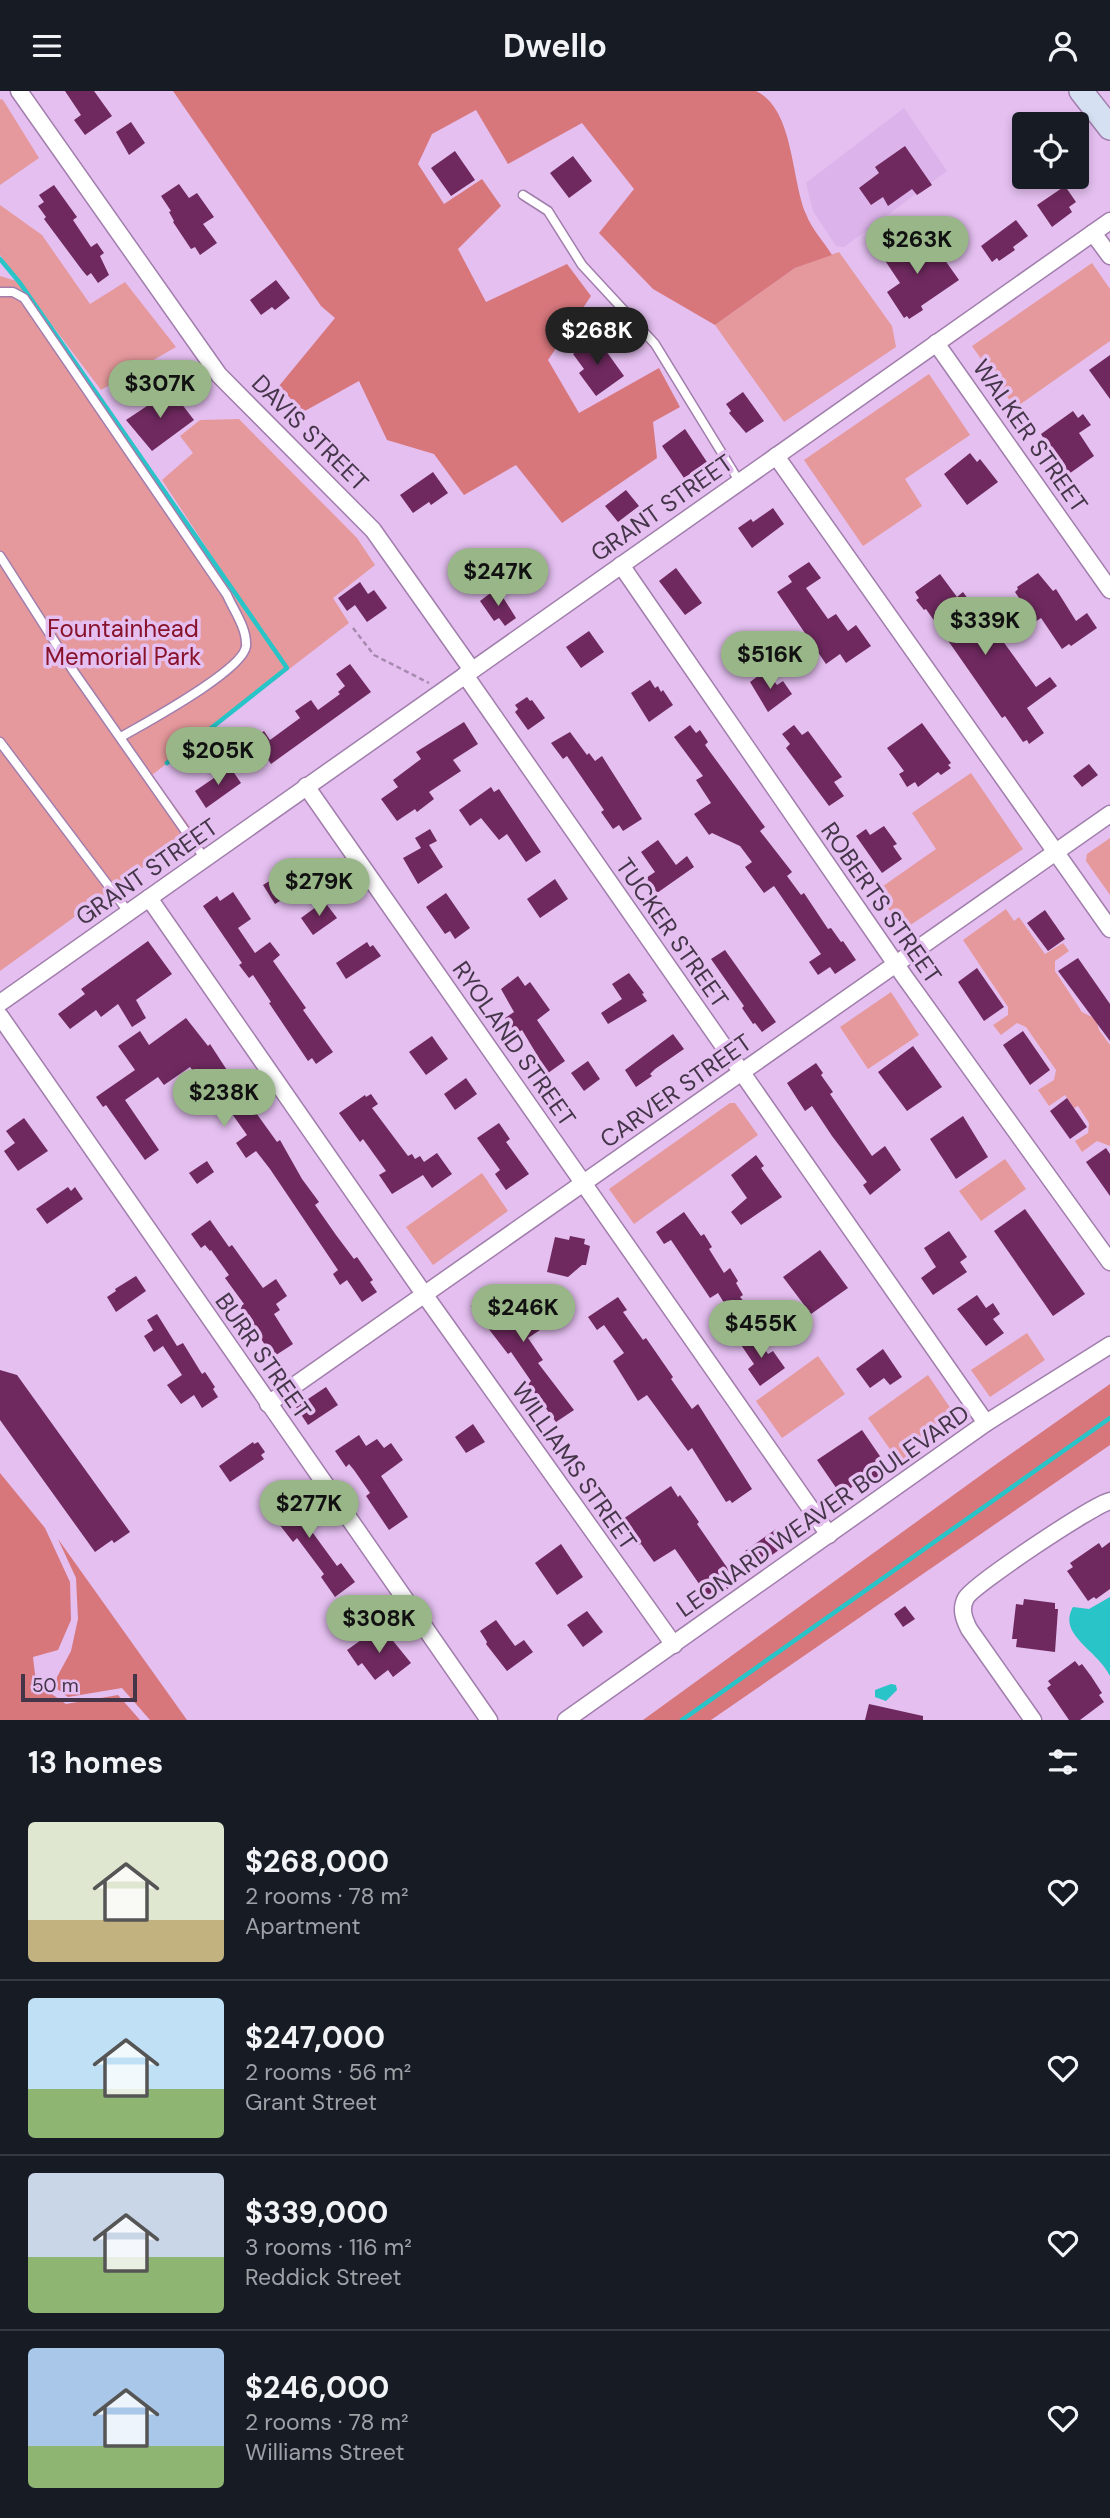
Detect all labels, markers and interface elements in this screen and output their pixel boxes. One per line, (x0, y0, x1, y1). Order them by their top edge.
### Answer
text: Dwello (503, 25, 607, 67)
icon: menu (28, 27, 66, 65)
icon: person (1044, 27, 1082, 65)
map controls (1012, 112, 1089, 189)
button: locate (1012, 112, 1089, 189)
pin: $263K (868, 216, 966, 276)
text: $263K (882, 224, 952, 254)
pin: $268K (548, 307, 646, 367)
text: $268K (561, 315, 633, 345)
street label: WALKER STREET (966, 353, 1095, 518)
pin: $307K (111, 361, 209, 420)
text: $307K (124, 368, 196, 398)
street label: DAVIS STREET (245, 368, 375, 498)
street label: GRANT STREET (585, 447, 739, 568)
pin: $247K (449, 549, 547, 608)
text: $247K (463, 556, 533, 586)
pin: $339K (936, 597, 1034, 657)
text: $339K (950, 605, 1020, 635)
park label: Fountainhead Memorial Park (45, 613, 201, 672)
pin: $516K (721, 631, 819, 691)
text: $516K (737, 639, 803, 669)
pin: $205K (169, 727, 267, 787)
text: $205K (182, 735, 254, 765)
street label: GRANT STREET (70, 811, 224, 932)
street label: ROBERTS STREET (814, 816, 949, 990)
street label: TUCKER STREET (609, 852, 736, 1014)
pin: $279K (270, 859, 368, 918)
text: $279K (285, 866, 353, 896)
street label: RYOLAND STREET (446, 955, 583, 1132)
street label: CARVER STREET (594, 1027, 758, 1154)
pin: $238K (175, 1069, 273, 1129)
text: $238K (189, 1077, 259, 1107)
pin: $246K (474, 1285, 572, 1344)
street label: BURR STREET (209, 1287, 318, 1425)
text: $246K (487, 1292, 559, 1322)
pin: $455K (712, 1301, 810, 1360)
text: $455K (725, 1308, 797, 1338)
street label: WILLIAMS STREET (505, 1376, 644, 1556)
street label: LEONARD WEAVER BOULEVARD (670, 1397, 975, 1624)
pin: $277K (260, 1481, 358, 1540)
text: $277K (276, 1488, 342, 1518)
pin: $308K (330, 1595, 428, 1655)
text: $308K (342, 1603, 416, 1633)
scale bar (21, 1671, 136, 1703)
text: 50 m (32, 1673, 79, 1698)
text: 13 homes (28, 1743, 163, 1782)
icon: filters (1044, 1743, 1082, 1781)
text: $268,000 (245, 1842, 389, 1881)
icon: home (84, 1850, 168, 1934)
icon: heart (1044, 1873, 1082, 1911)
text: 2 rooms · 78 m² (245, 1881, 409, 1911)
text: Apartment (245, 1911, 360, 1941)
text: $247,000 (245, 2018, 385, 2057)
icon: home (84, 2026, 168, 2110)
icon: heart (1044, 2049, 1082, 2087)
text: 2 rooms · 56 m² (245, 2057, 411, 2087)
text: Grant Street (245, 2087, 377, 2117)
text: $339,000 (245, 2193, 388, 2232)
icon: home (84, 2201, 168, 2285)
icon: heart (1044, 2224, 1082, 2262)
text: 3 rooms · 116 m² (245, 2232, 412, 2262)
text: Reddick Street (245, 2262, 401, 2292)
text: $246,000 (245, 2368, 389, 2407)
icon: home (84, 2376, 168, 2460)
icon: heart (1044, 2399, 1082, 2437)
text: 2 rooms · 78 m² (245, 2407, 409, 2437)
text: Williams Street (245, 2437, 404, 2467)

